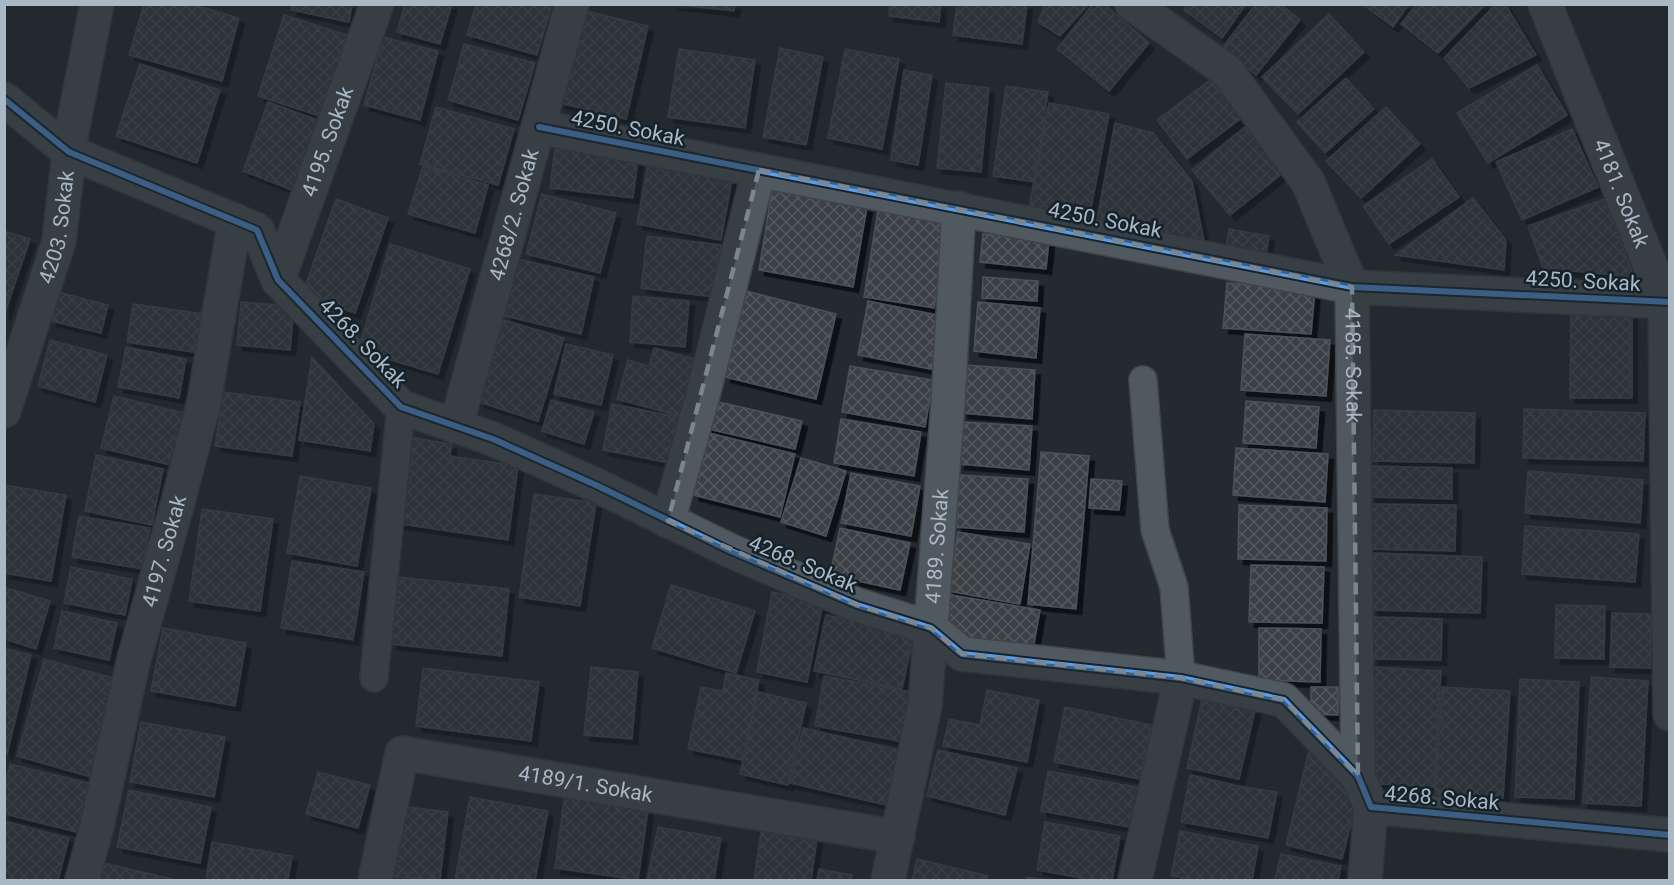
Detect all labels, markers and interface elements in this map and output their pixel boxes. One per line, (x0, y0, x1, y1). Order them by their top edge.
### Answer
street label: 4195. Sokak (297, 83, 358, 200)
street label: 4250. Sokak (569, 105, 687, 151)
street label: 4181. Sokak (1589, 135, 1654, 251)
street label: 4268/2. Sokak (484, 146, 544, 283)
street label: 4203. Sokak (34, 169, 79, 287)
street label: 4250. Sokak (1046, 197, 1164, 243)
street label: 4250. Sokak (1525, 266, 1641, 296)
street label: 4268. Sokak (314, 293, 412, 393)
street label: 4185. Sokak (1340, 308, 1366, 424)
street label: 4189. Sokak (921, 488, 953, 605)
street label: 4197. Sokak (137, 492, 191, 610)
street label: 4268. Sokak (745, 530, 861, 598)
street label: 4189/1. Sokak (517, 761, 655, 807)
street label: 4268. Sokak (1384, 781, 1501, 815)

